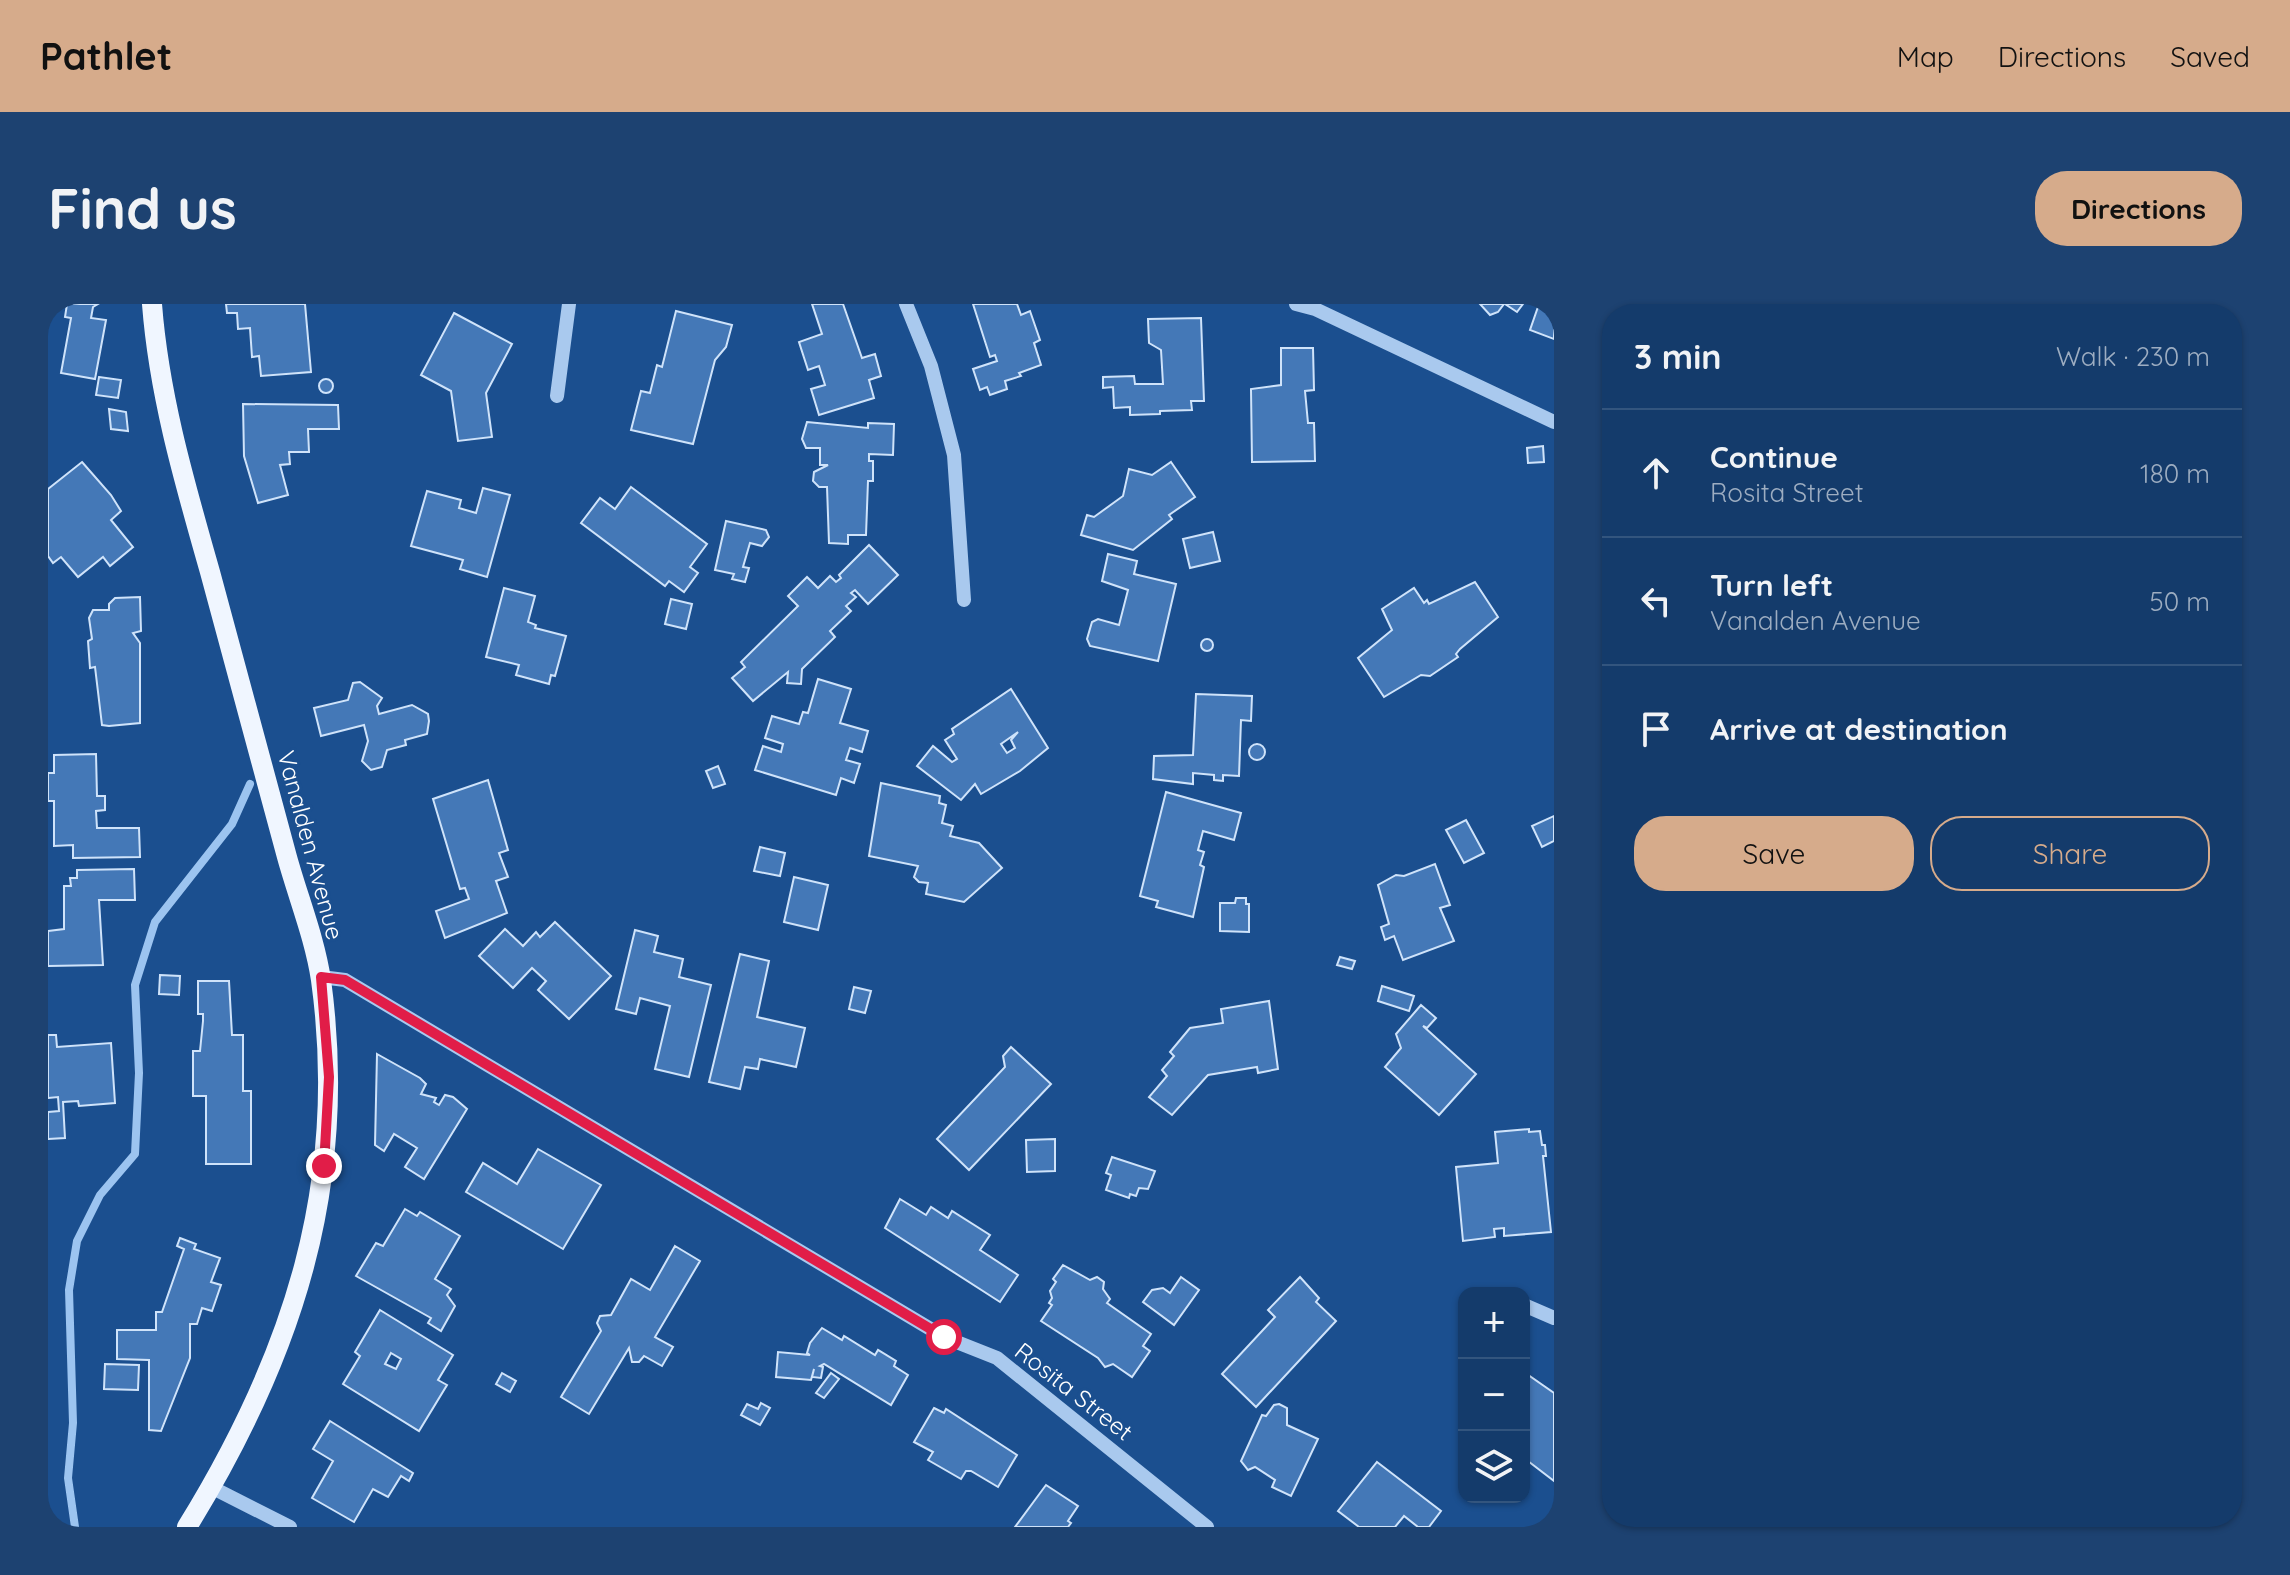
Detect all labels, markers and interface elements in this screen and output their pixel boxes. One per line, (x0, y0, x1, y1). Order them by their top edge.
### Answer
text: Pathlet (40, 32, 172, 80)
text: Map (1897, 39, 1954, 74)
text: Directions (1998, 39, 2126, 74)
text: Saved (2170, 39, 2250, 74)
button: Directions (2035, 171, 2242, 246)
text: Find us (48, 173, 237, 243)
text: 3 min (1634, 335, 1721, 378)
text: Walk · 230 m (2056, 340, 2210, 373)
text: Continue (1710, 438, 1838, 476)
icon: ahead (1634, 451, 1678, 495)
text: 180 m (2140, 457, 2210, 490)
text: Rosita Street (1710, 476, 1863, 509)
text: Turn left (1710, 566, 1833, 604)
icon: left (1634, 579, 1678, 623)
text: 50 m (2150, 585, 2210, 618)
text: Vanalden Avenue (1710, 604, 1921, 637)
icon: arrive (1634, 707, 1678, 751)
text: Arrive at destination (1710, 710, 2008, 748)
street label: Vanalden Avenue (271, 747, 351, 943)
button: Save (1634, 816, 1914, 891)
button: Share (1930, 816, 2210, 891)
route end (306, 1148, 342, 1184)
map controls (1458, 1287, 1530, 1503)
button: + (1458, 1287, 1530, 1359)
route start (926, 1319, 962, 1355)
street label: Rosita Street (1009, 1336, 1139, 1446)
button: − (1458, 1359, 1530, 1431)
button: layers (1458, 1431, 1530, 1503)

